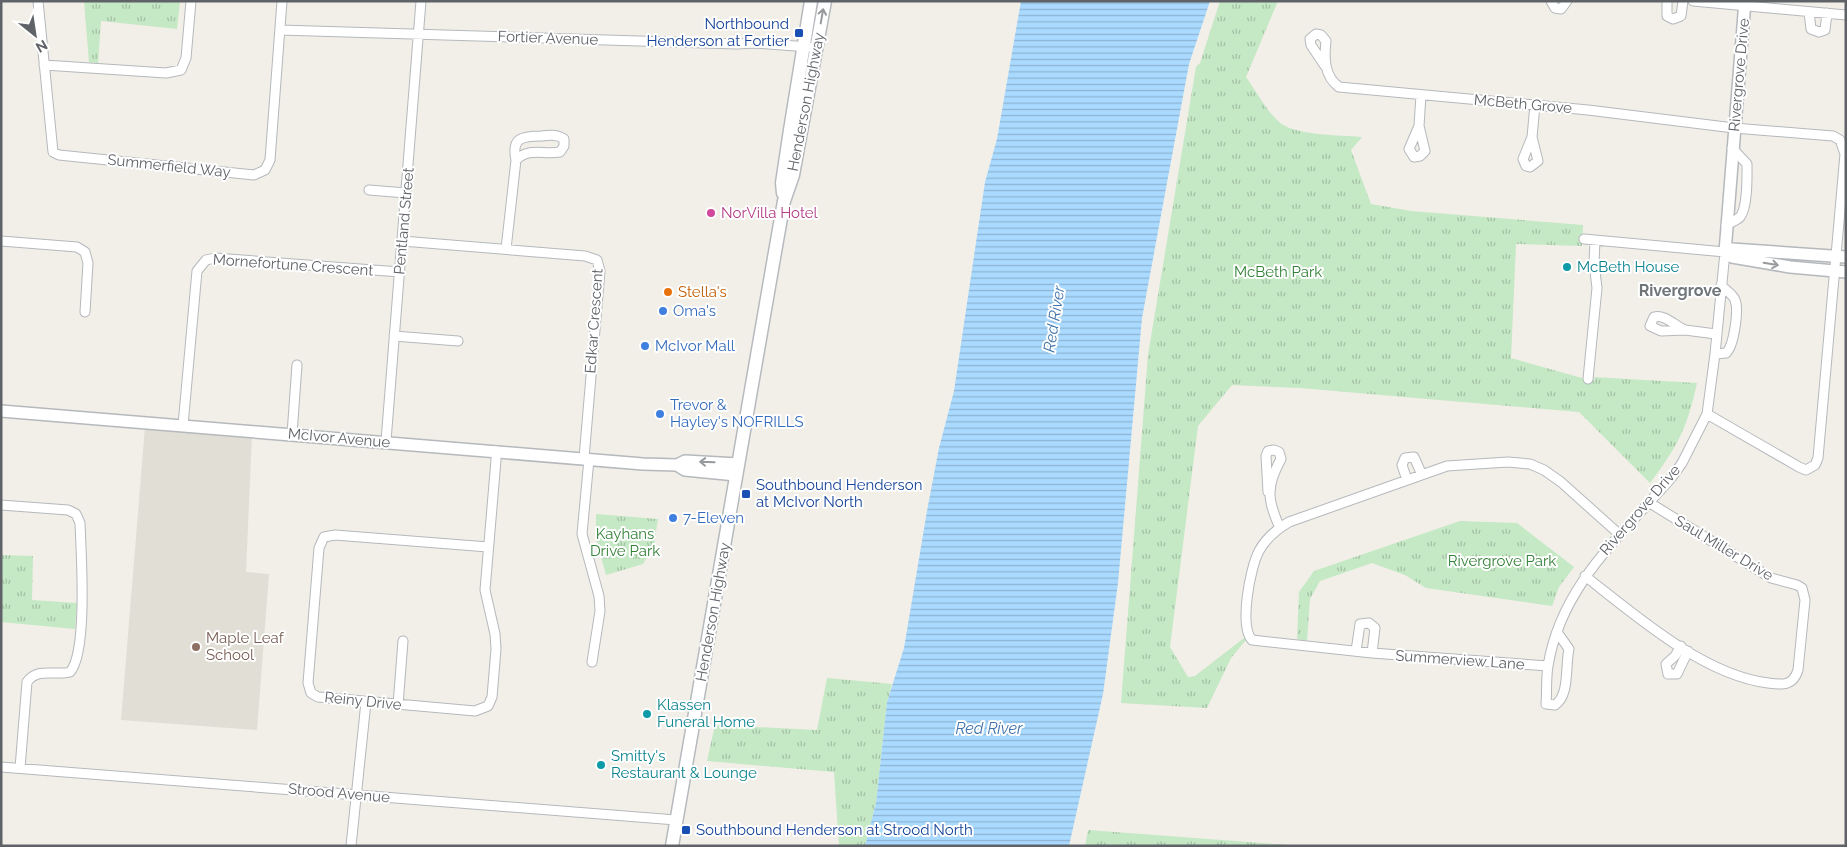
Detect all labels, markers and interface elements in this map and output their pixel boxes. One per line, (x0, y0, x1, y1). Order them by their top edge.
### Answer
one-way arrow (818, 9, 827, 25)
north arrow (10, 10, 60, 60)
place label: Northbound Henderson at Fortier (646, 15, 790, 50)
street label: Rivergrove Drive (1725, 17, 1753, 132)
street label: Fortier Avenue (497, 27, 599, 49)
marker: Northbound Henderson at Fortier (793, 27, 805, 39)
street label: Henderson Highway (784, 31, 828, 173)
text: N (33, 37, 50, 56)
street label: McBeth Grove (1473, 91, 1573, 117)
street label: Summerfield Way (107, 151, 231, 181)
street label: Pentland Street (390, 167, 418, 275)
place label: NorVilla Hotel (721, 204, 819, 222)
marker: NorVilla Hotel (705, 207, 717, 219)
street label: Mornefortune Crescent (212, 250, 374, 280)
place label: McBeth House (1577, 258, 1680, 276)
one-way arrow (1763, 260, 1779, 270)
marker: McBeth House (1561, 261, 1573, 273)
park label: McBeth Park (1234, 263, 1322, 281)
street label: Edkar Crescent (581, 268, 607, 374)
district label: Rivergrove (1639, 281, 1722, 300)
place label: Stella's (678, 283, 727, 301)
water label: Red River (1039, 284, 1069, 354)
marker: Stella's (662, 286, 674, 298)
place label: Oma's (673, 302, 716, 320)
marker: Oma's (657, 305, 669, 317)
place label: McIvor Mall (655, 337, 736, 355)
marker: McIvor Mall (639, 340, 651, 352)
place label: Trevor & Hayley's NOFRILLS (670, 396, 804, 431)
marker: Trevor & Hayley's NOFRILLS (654, 408, 666, 420)
street label: McIvor Avenue (287, 425, 391, 451)
one-way arrow (699, 457, 715, 466)
street label: Rivergrove Drive (1596, 461, 1684, 559)
place label: Southbound Henderson at McIvor North (756, 476, 923, 511)
marker: Southbound Henderson at McIvor North (740, 488, 752, 500)
place label: 7-Eleven (683, 509, 744, 527)
marker: 7-Eleven (667, 512, 679, 524)
street label: Saul Miller Drive (1672, 512, 1777, 585)
park label: Kayhans Drive Park (590, 525, 660, 560)
street label: Henderson Highway (692, 541, 734, 683)
park label: Rivergrove Park (1448, 552, 1556, 570)
place label: Maple Leaf School (206, 629, 285, 664)
marker: Maple Leaf School (190, 641, 202, 653)
street label: Summerview Lane (1395, 647, 1525, 674)
street label: Reiny Drive (323, 688, 403, 714)
place label: Klassen Funeral Home (657, 696, 755, 731)
marker: Klassen Funeral Home (641, 708, 653, 720)
water label: Red River (955, 719, 1023, 738)
place label: Smitty's Restaurant & Lounge (611, 747, 757, 782)
marker: Smitty's Restaurant & Lounge (595, 759, 607, 771)
street label: Strood Avenue (287, 780, 391, 806)
place label: Southbound Henderson at Strood North (696, 821, 973, 839)
marker: Southbound Henderson at Strood North (680, 824, 692, 836)

